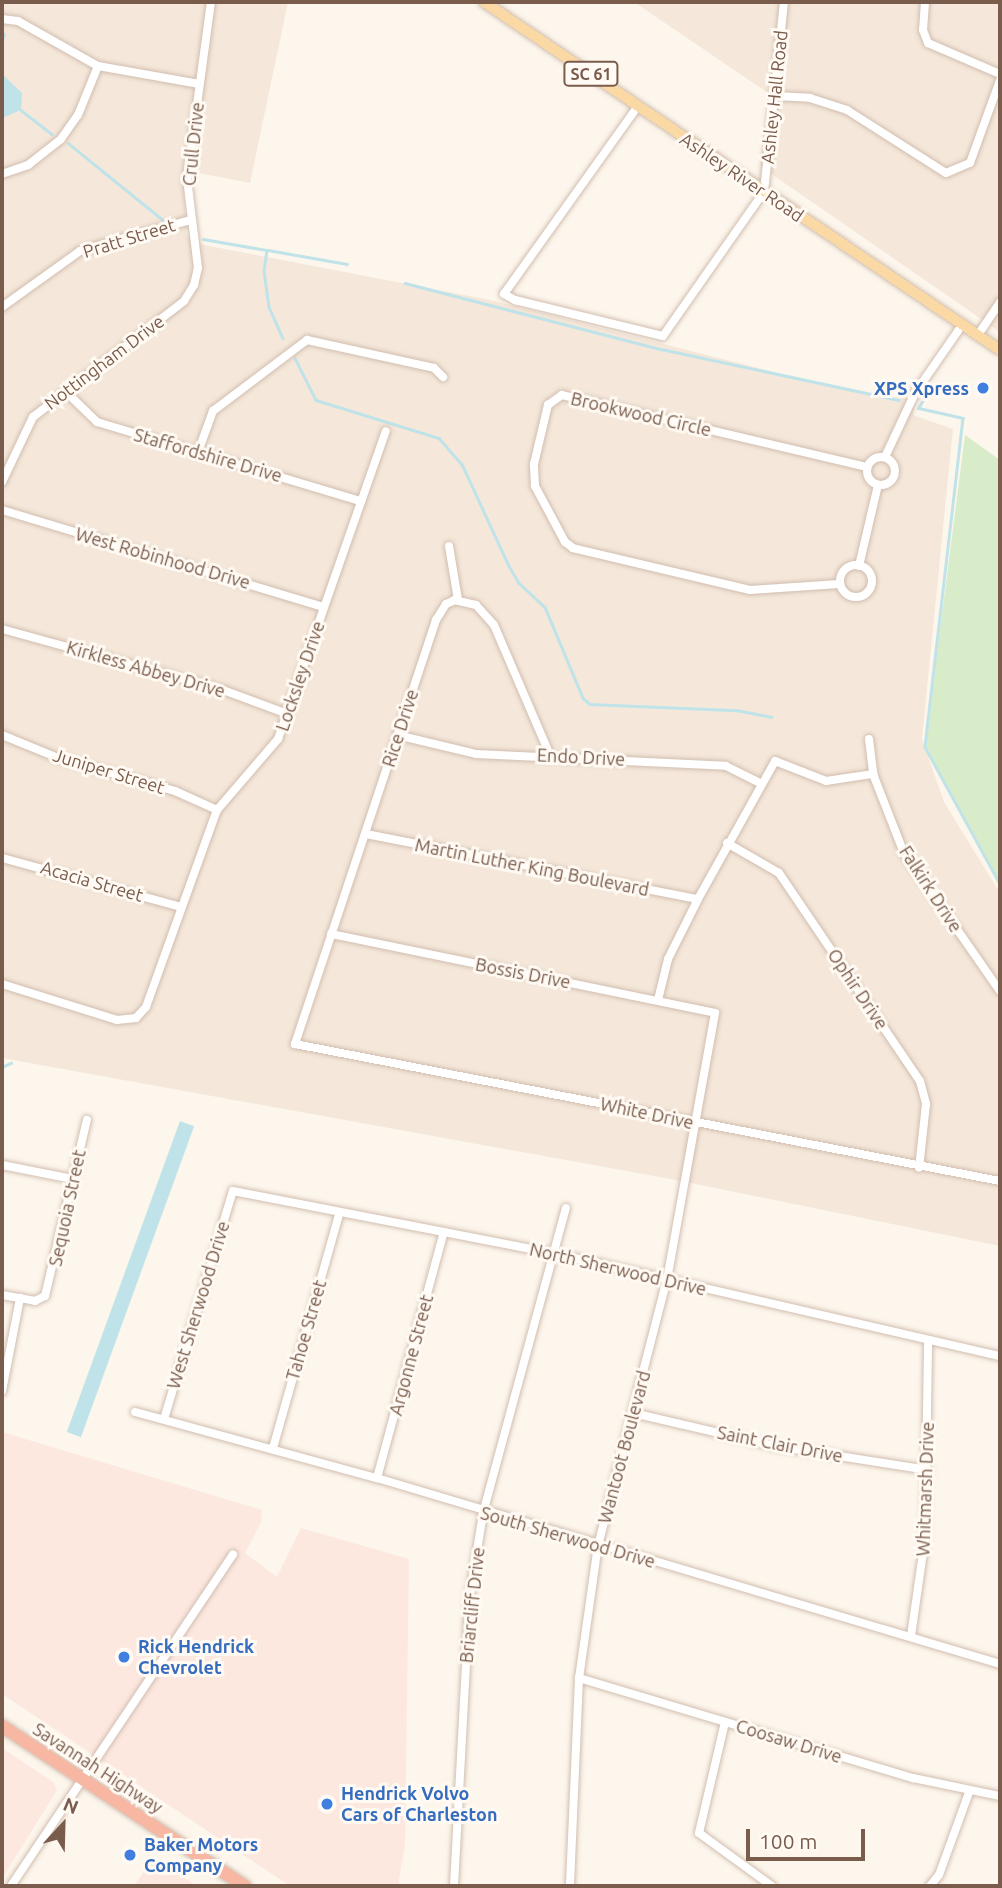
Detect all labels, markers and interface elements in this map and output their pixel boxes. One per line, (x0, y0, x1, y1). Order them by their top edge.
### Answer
street label: Ashley Hall Road (756, 29, 792, 165)
road number: SC 61 (563, 61, 619, 86)
street label: Crull Drive (178, 101, 208, 187)
street label: Ashley River Road (676, 128, 808, 226)
street label: Pratt Street (80, 214, 178, 262)
street label: Nottingham Drive (40, 310, 168, 414)
place label: XPS Xpress (874, 377, 969, 399)
marker: XPS Xpress (975, 380, 991, 396)
street label: Brookwood Circle (569, 387, 713, 441)
street label: Staffordshire Drive (131, 424, 285, 486)
street label: West Robinhood Drive (73, 523, 253, 593)
street label: Locksley Drive (271, 618, 329, 734)
street label: Kirkless Abbey Drive (64, 636, 228, 702)
street label: Rice Drive (377, 686, 423, 770)
street label: Juniper Street (51, 744, 167, 798)
street label: Endo Drive (536, 744, 626, 770)
street label: Martin Luther King Boulevard (413, 834, 651, 900)
street label: Falkirk Drive (895, 842, 967, 936)
street label: Acacia Street (38, 856, 146, 906)
street label: Ophir Drive (823, 945, 893, 1033)
street label: Bossis Drive (474, 953, 572, 993)
street label: White Drive (598, 1093, 696, 1133)
street label: Sequoia Street (44, 1148, 90, 1268)
street label: West Sherwood Drive (162, 1218, 234, 1392)
street label: North Sherwood Drive (528, 1238, 708, 1300)
street label: Tahoe Street (281, 1277, 331, 1383)
street label: Argonne Street (384, 1292, 438, 1418)
street label: Wantoot Boulevard (593, 1368, 655, 1526)
street label: Saint Clair Drive (715, 1421, 845, 1467)
street label: Whitmarsh Drive (912, 1421, 938, 1557)
street label: South Sherwood Drive (478, 1502, 658, 1572)
street label: Briarcliff Drive (455, 1546, 489, 1664)
place label: Rick Hendrick Chevrolet (138, 1636, 254, 1678)
marker: Rick Hendrick Chevrolet (116, 1649, 132, 1665)
street label: Coosaw Drive (733, 1715, 845, 1767)
street label: Savannah Highway (29, 1718, 167, 1818)
place label: Hendrick Volvo Cars of Charleston (341, 1783, 497, 1826)
north arrow (28, 1790, 98, 1860)
text: N (60, 1793, 82, 1818)
marker: Hendrick Volvo Cars of Charleston (319, 1796, 335, 1812)
scale bar (750, 1814, 869, 1858)
text: 100 m (759, 1829, 817, 1853)
place label: Baker Motors Company (144, 1834, 258, 1876)
marker: Baker Motors Company (122, 1847, 138, 1863)

